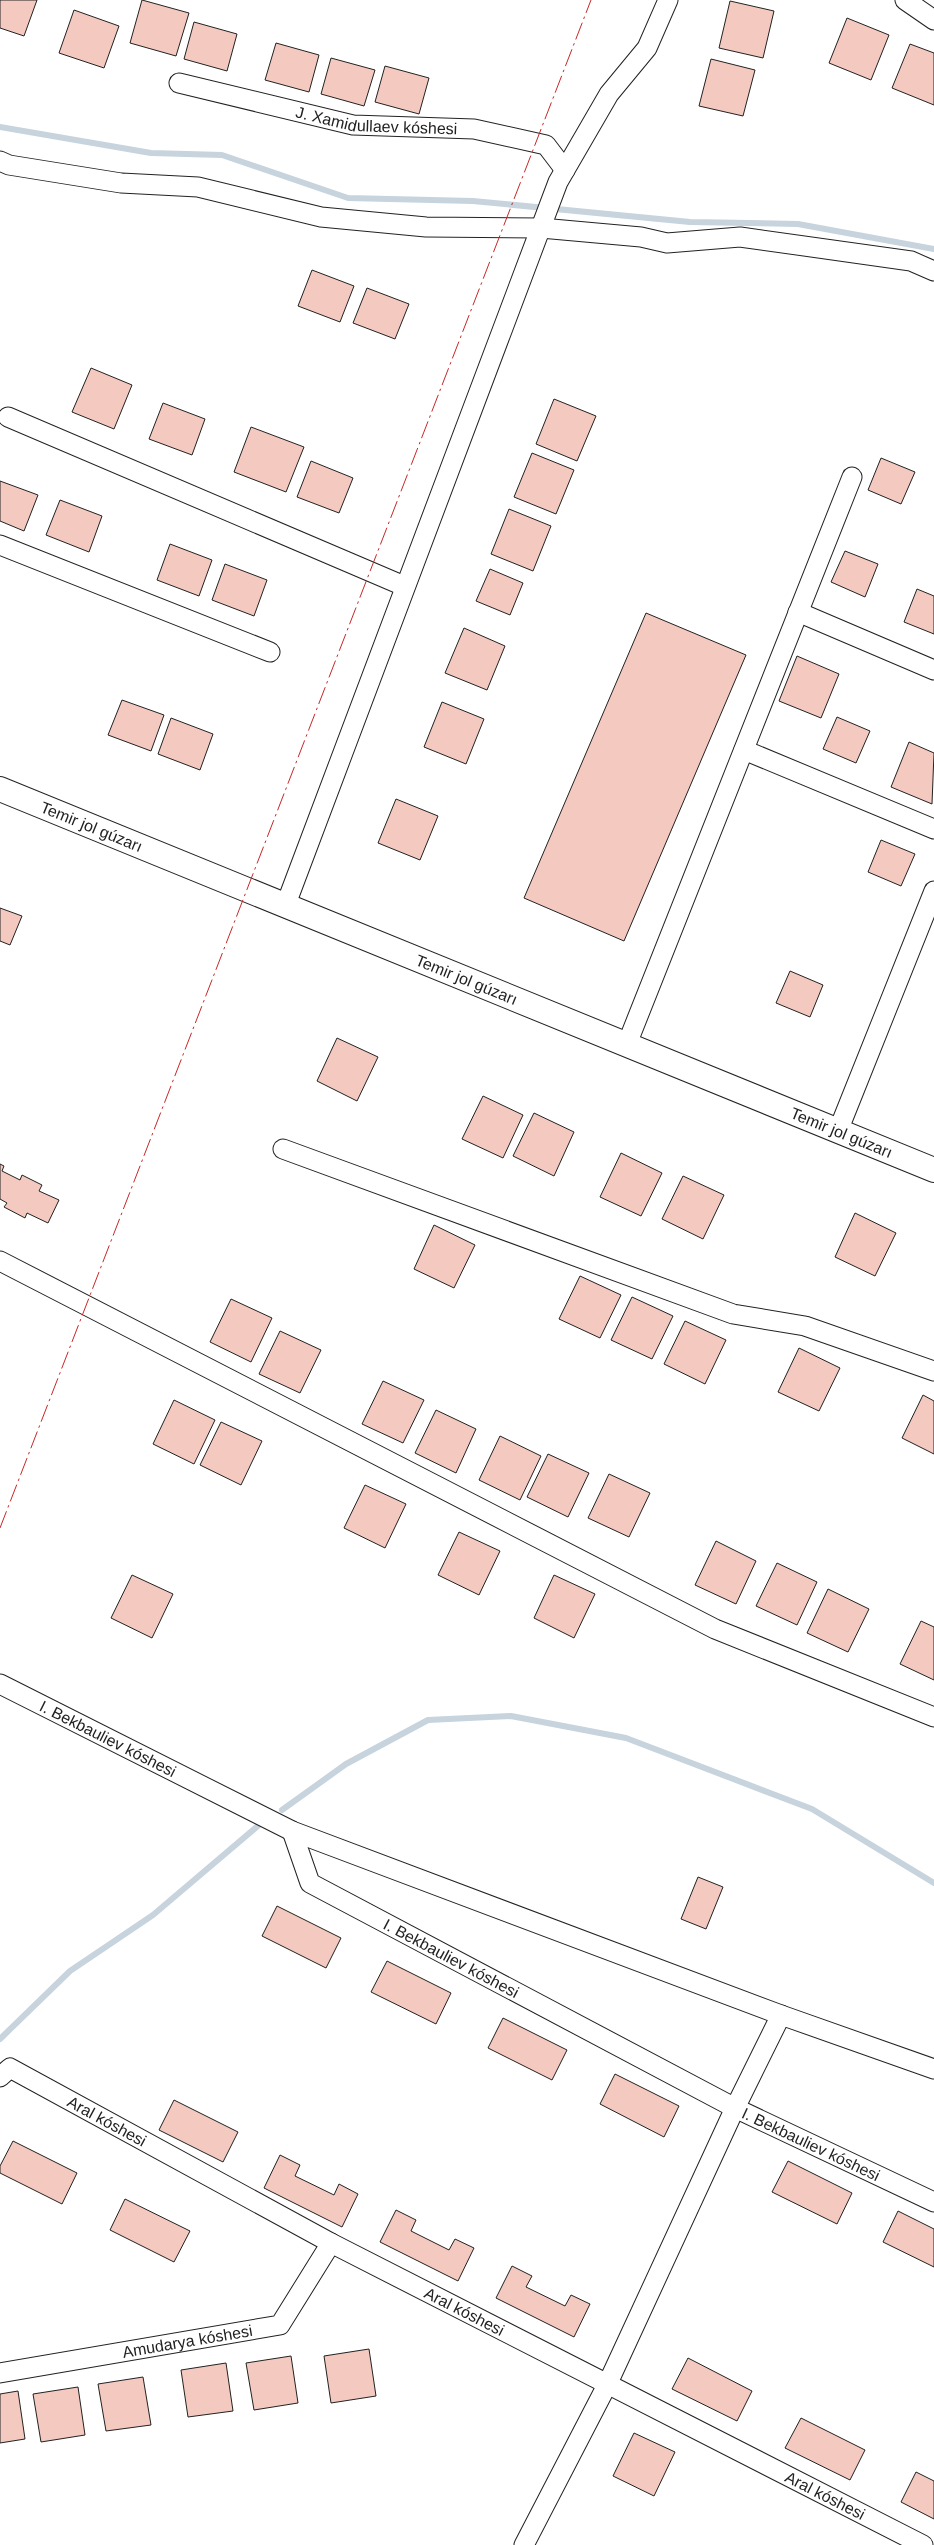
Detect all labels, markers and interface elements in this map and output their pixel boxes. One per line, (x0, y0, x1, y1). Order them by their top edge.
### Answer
street label: J. Xamidullaev kóshesi (294, 103, 458, 137)
street label: Temir jol gúzarı (38, 798, 145, 855)
street label: Temir jol gúzarı (413, 951, 520, 1008)
street label: Temir jol gúzarı (788, 1104, 895, 1161)
street label: I. Bekbauliev kóshesi (37, 1697, 179, 1780)
street label: I. Bekbauliev kóshesi (381, 1915, 522, 2001)
street label: Aral kóshesi (65, 2093, 149, 2149)
street label: I. Bekbauliev kóshesi (739, 2104, 883, 2184)
street label: Aral kóshesi (422, 2284, 507, 2339)
street label: Amudarya kóshesi (121, 2321, 254, 2360)
street label: Aral kóshesi (783, 2468, 868, 2523)

